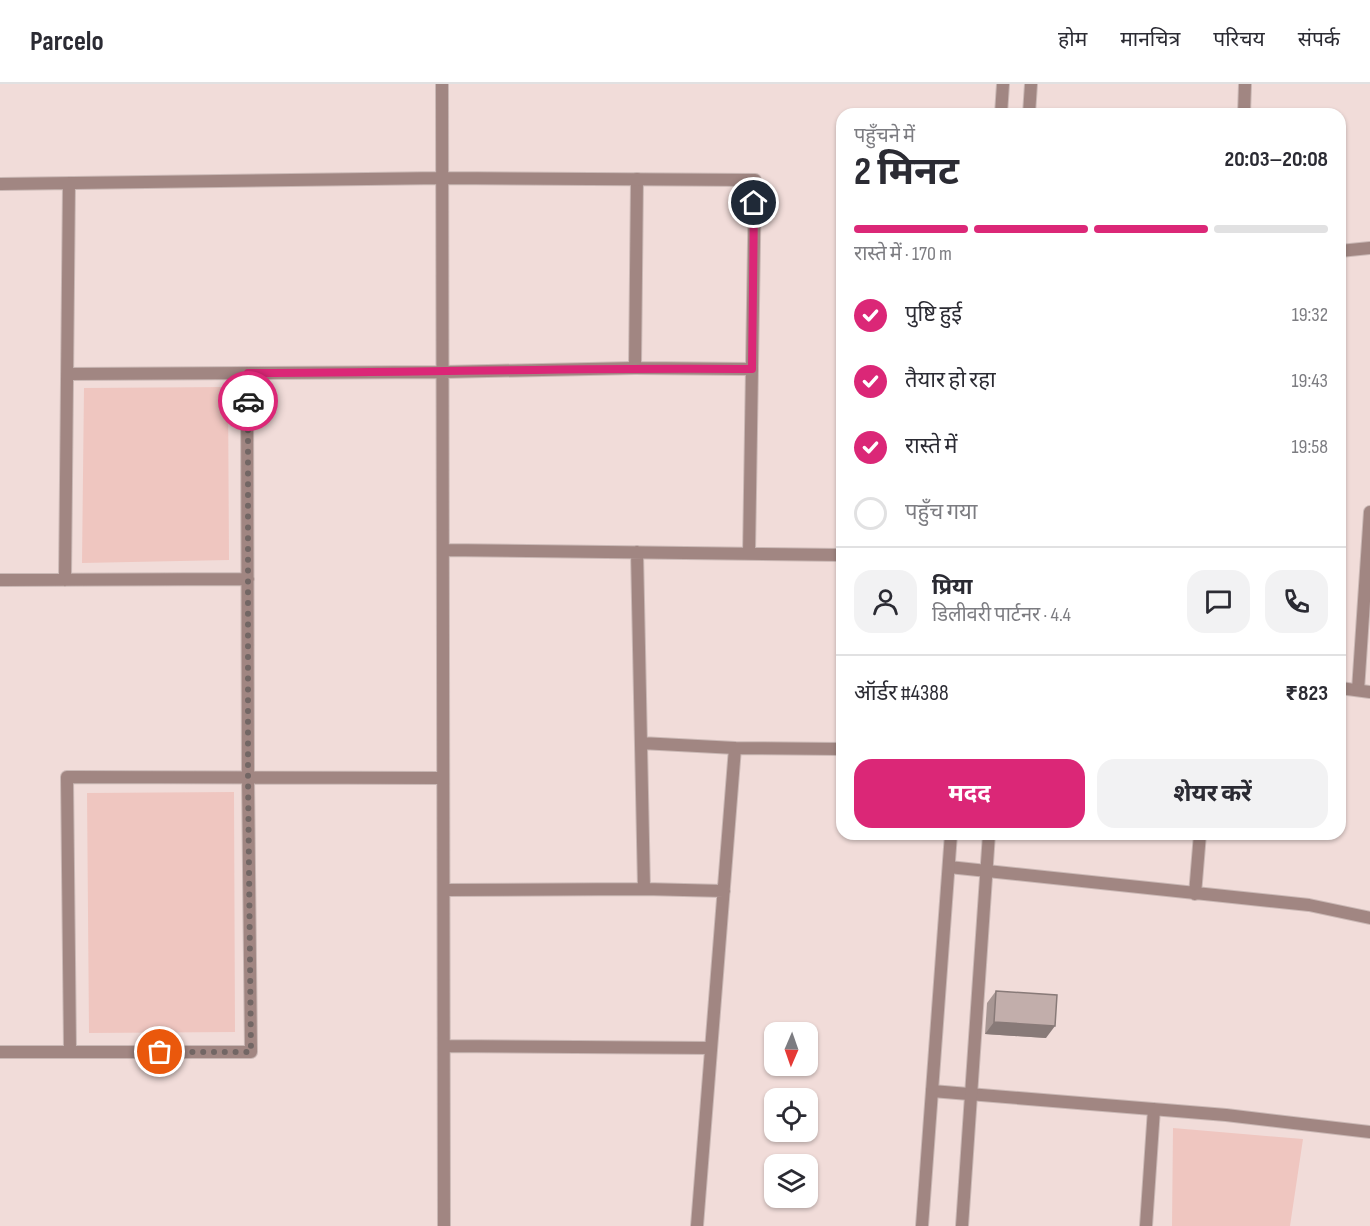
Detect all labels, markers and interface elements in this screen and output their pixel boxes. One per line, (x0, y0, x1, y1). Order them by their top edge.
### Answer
text: Parcelo (30, 25, 104, 58)
text: होम (1058, 27, 1087, 52)
text: मानचित्र (1120, 27, 1180, 52)
text: परिचय (1213, 27, 1265, 52)
text: संपर्क (1298, 27, 1340, 52)
text: पहुँचने में (854, 124, 915, 148)
text: 20:03–20:08 (1225, 146, 1328, 173)
text: 2 मिनट (854, 149, 959, 196)
pin (728, 177, 779, 228)
icon: home (737, 186, 770, 219)
text: रास्ते में · 170 m (854, 242, 952, 266)
icon: check (854, 299, 887, 332)
text: पुष्टि हुई (905, 301, 962, 328)
text: 19:32 (1292, 303, 1328, 327)
icon: check (854, 365, 887, 398)
text: तैयार हो रहा (905, 367, 996, 394)
text: 19:43 (1292, 369, 1328, 393)
courier (218, 371, 278, 431)
icon: car (232, 385, 265, 418)
icon: check (854, 431, 887, 464)
text: रास्ते में (905, 433, 957, 460)
text: 19:58 (1292, 435, 1328, 459)
text: पहुँच गया (905, 499, 978, 526)
button: person (854, 570, 917, 633)
button: chat (1187, 570, 1250, 633)
button: phone (1265, 570, 1328, 633)
text: प्रिया (932, 574, 972, 601)
text: डिलीवरी पार्टनर · 4.4 (932, 603, 1071, 627)
text: ऑर्डर #4388 (854, 680, 949, 707)
text: ₹823 (1285, 680, 1328, 707)
button: मदद (854, 759, 1085, 828)
button: शेयर करें (1097, 759, 1328, 828)
north arrow (764, 1022, 818, 1076)
map controls (764, 1022, 818, 1208)
pin (134, 1026, 185, 1077)
icon: bag (143, 1035, 176, 1068)
button: locate (764, 1088, 818, 1142)
button: layers (764, 1154, 818, 1208)

